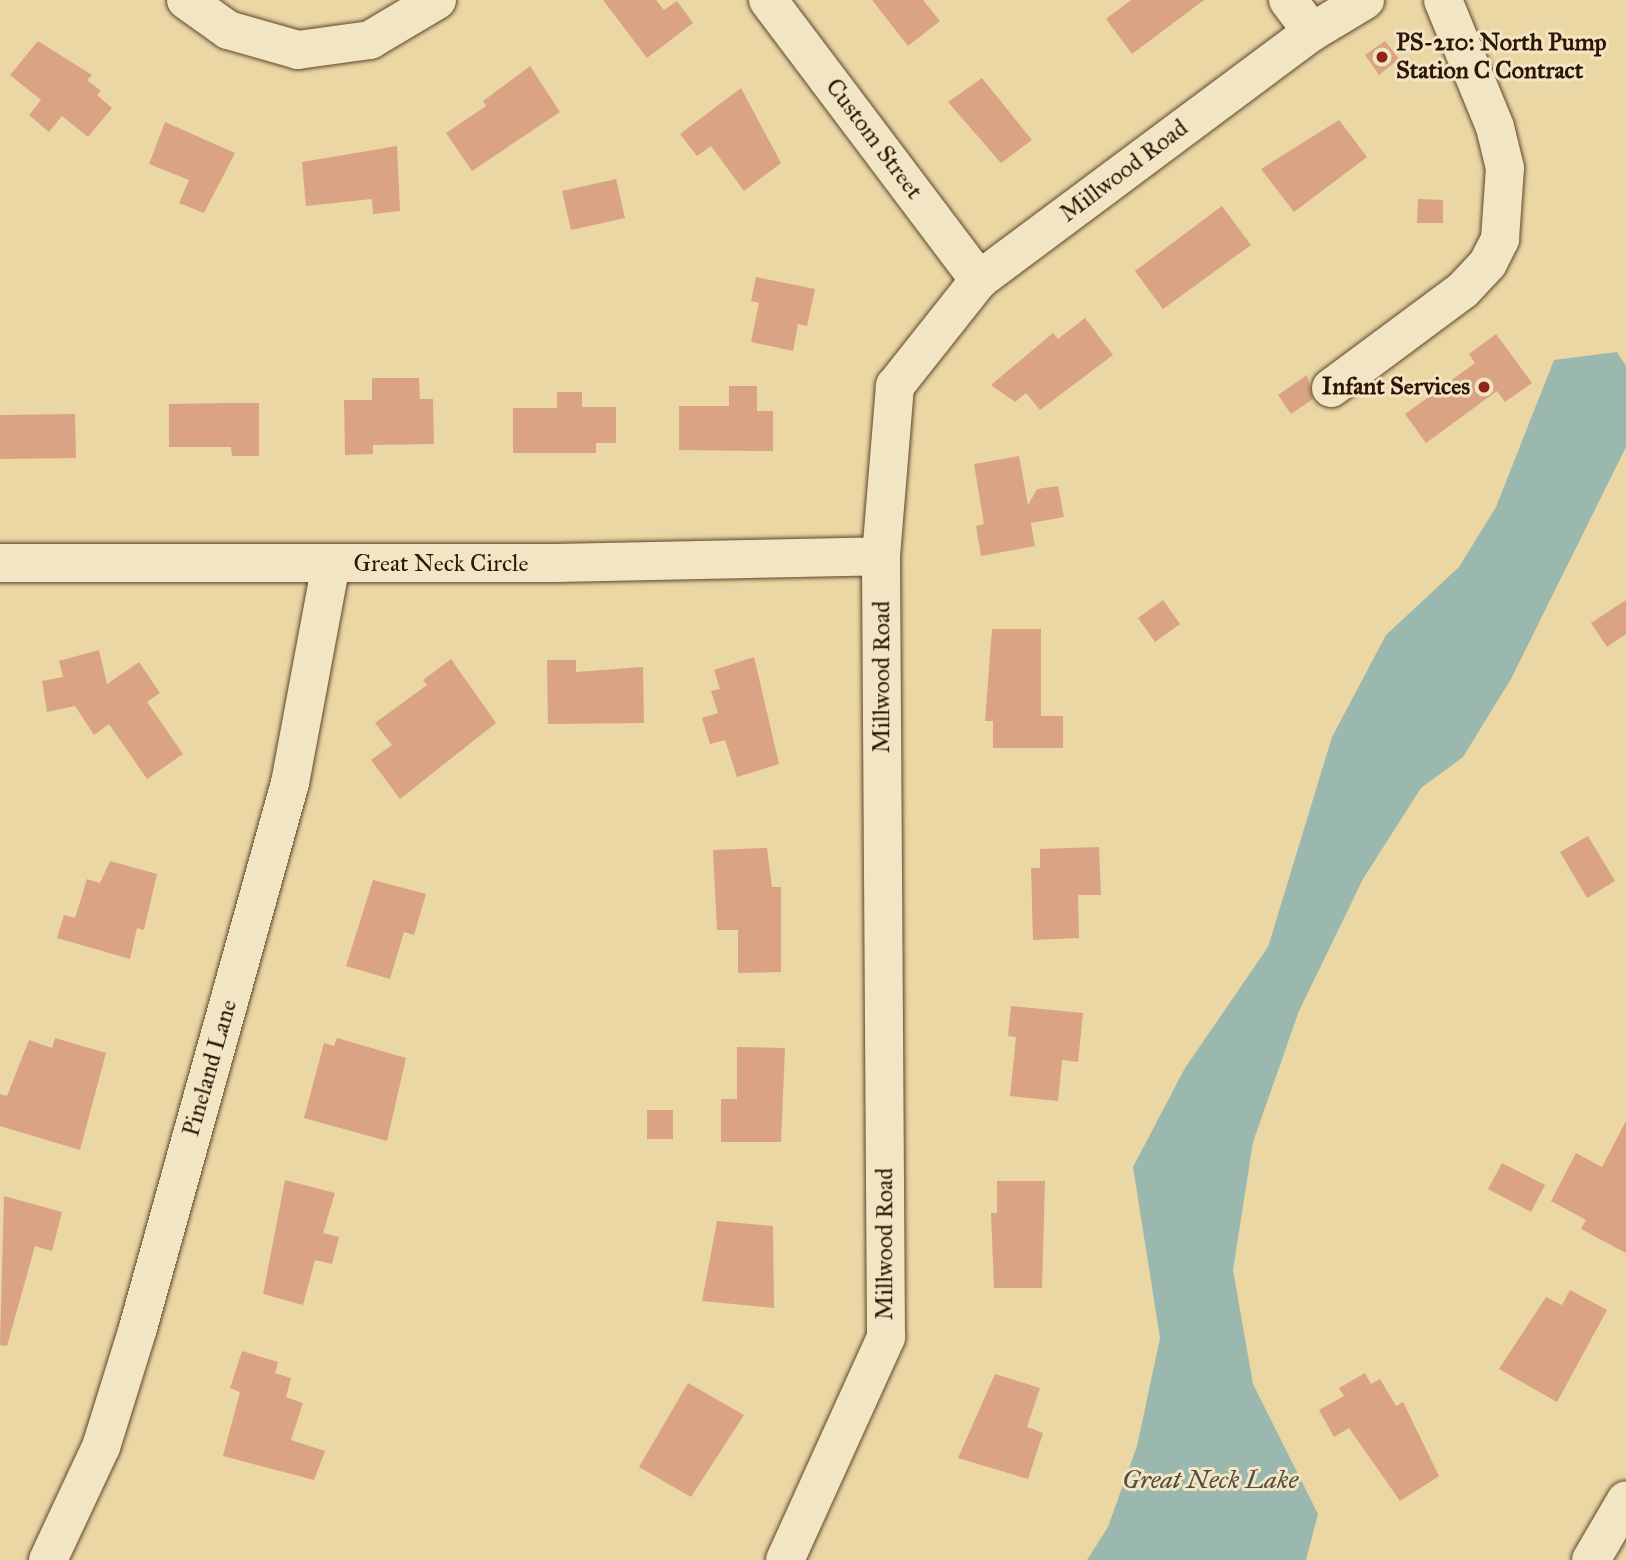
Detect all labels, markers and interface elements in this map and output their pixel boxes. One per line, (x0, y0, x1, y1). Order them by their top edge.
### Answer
place label: PS-210: North Pump Station C Contract (1396, 29, 1607, 85)
marker: PS-210: North Pump Station C Contract (1374, 49, 1390, 65)
street label: Custom Street (819, 73, 929, 205)
street label: Millwood Road (1054, 114, 1194, 228)
place label: Infant Services (1322, 373, 1470, 401)
marker: Infant Services (1476, 379, 1492, 395)
street label: Great Neck Circle (354, 550, 528, 578)
street label: Millwood Road (868, 601, 896, 753)
street label: Pineland Lane (177, 996, 243, 1140)
street label: Millwood Road (871, 1168, 899, 1320)
water label: Great Neck Lake (1122, 1464, 1298, 1496)

